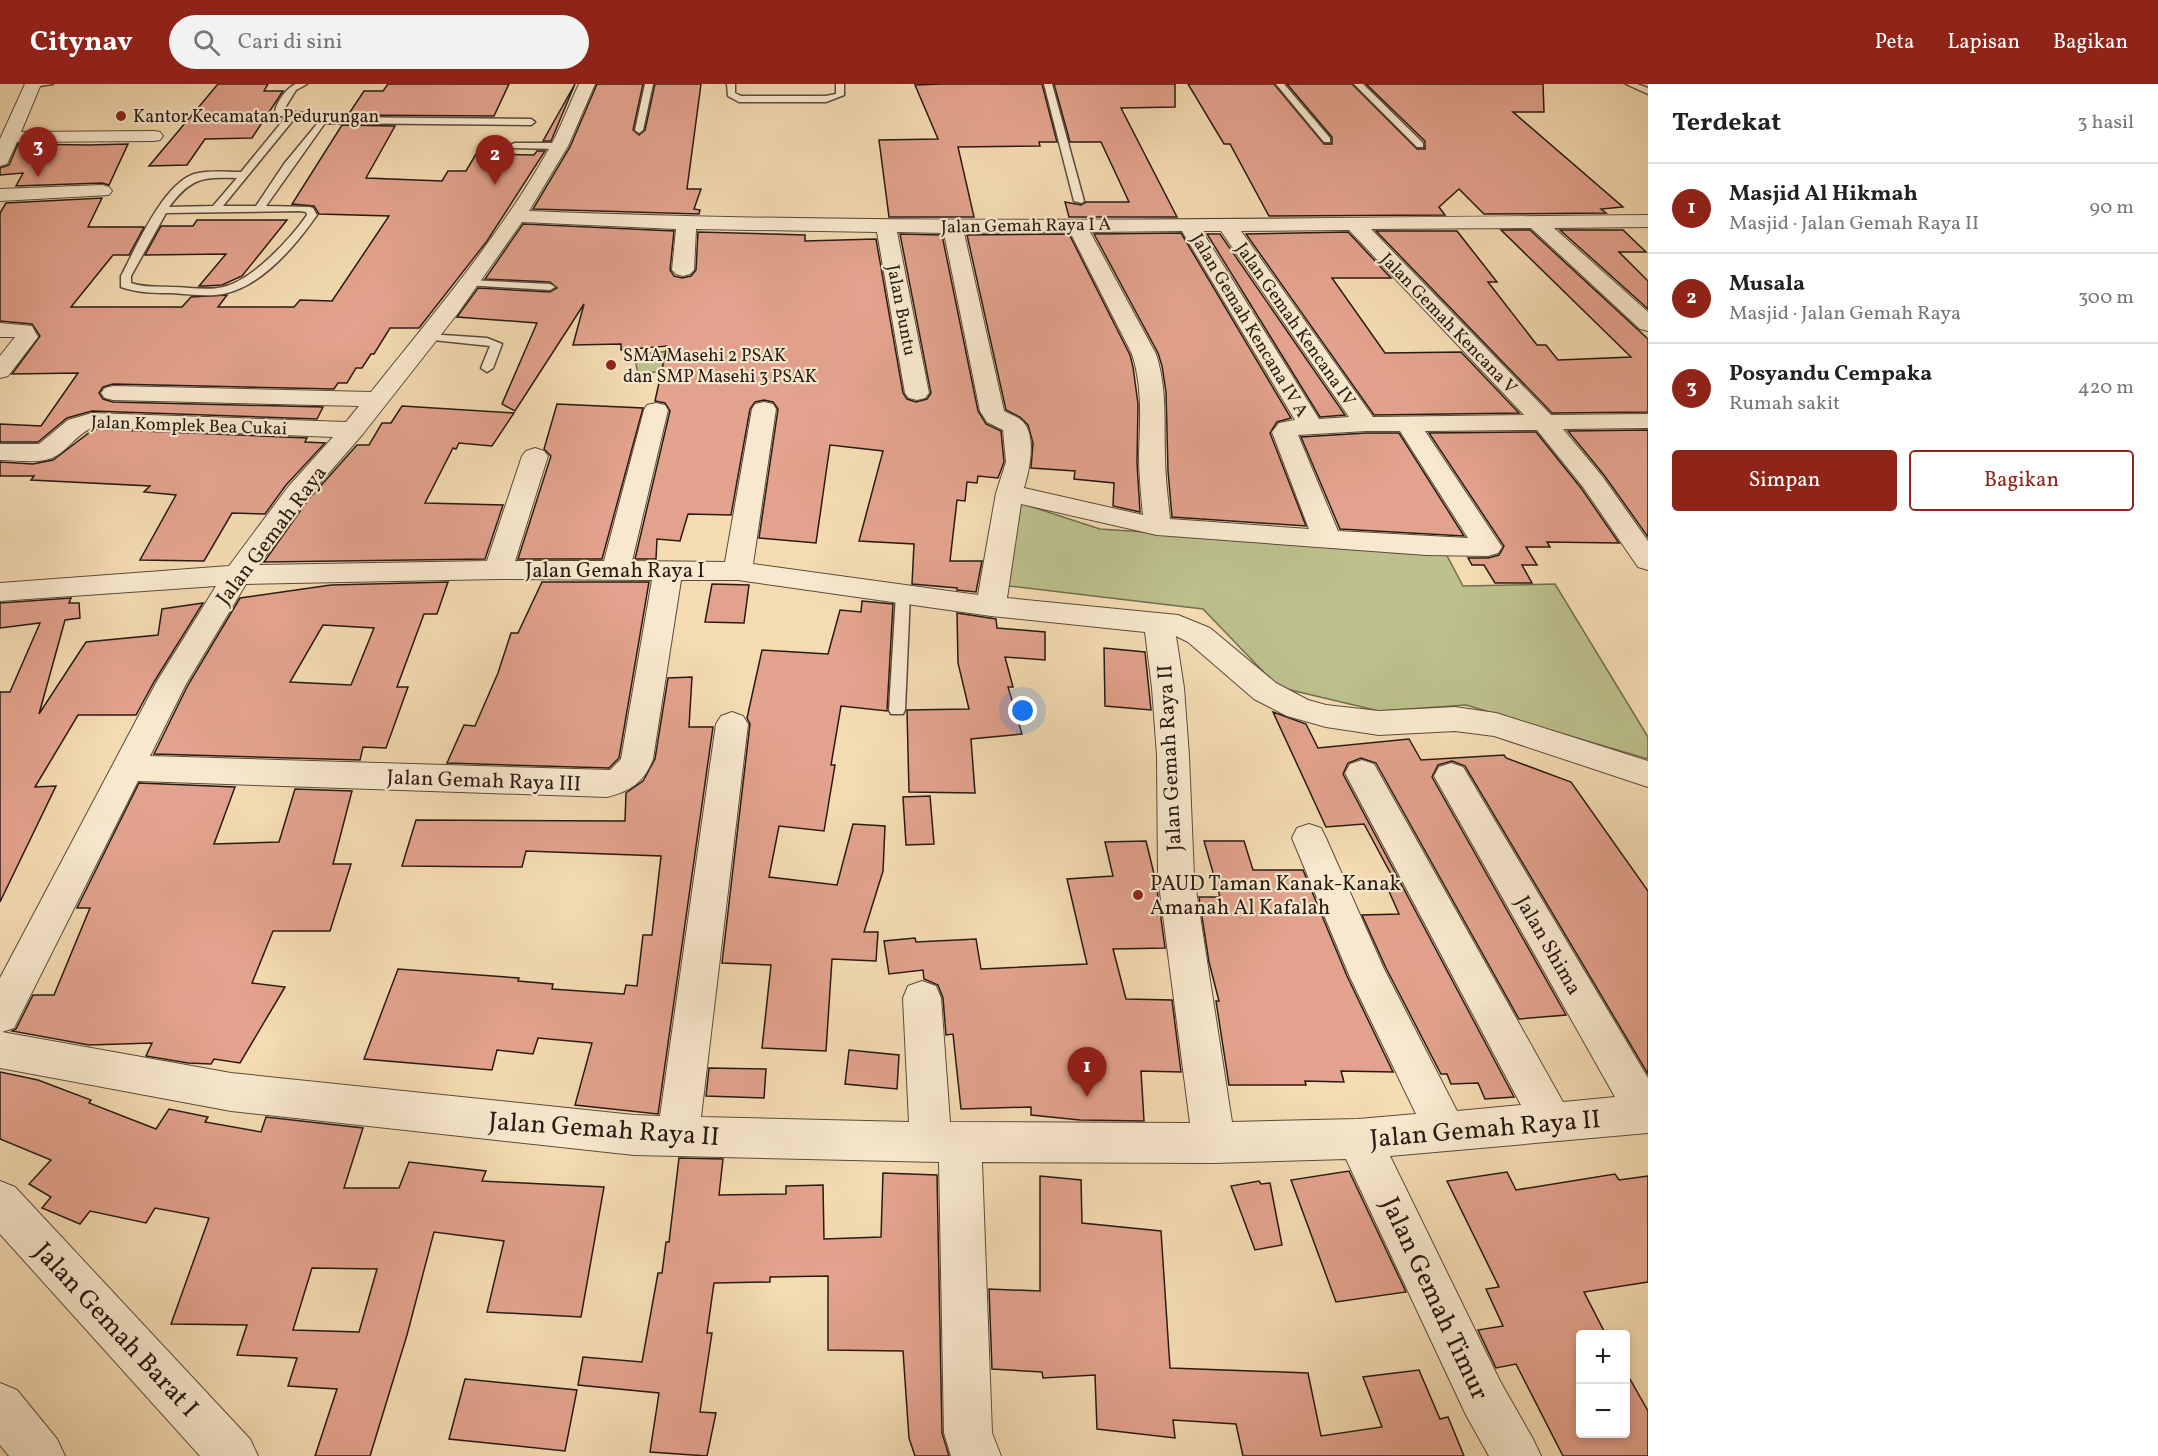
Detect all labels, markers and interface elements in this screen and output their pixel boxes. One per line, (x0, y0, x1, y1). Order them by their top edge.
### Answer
search box (169, 15, 589, 69)
text: Citynav (30, 23, 133, 62)
icon: search (190, 26, 223, 59)
text: Cari di sini (238, 27, 342, 58)
text: Peta (1875, 28, 1914, 57)
text: Lapisan (1947, 28, 2020, 57)
text: Bagikan (2053, 28, 2128, 57)
place label: Kantor Kecamatan Pedurungan (133, 105, 380, 130)
text: Terdekat (1672, 105, 1781, 141)
marker: Kantor Kecamatan Pedurungan (114, 109, 128, 123)
text: 3 hasil (2077, 109, 2134, 137)
pin: 3 (18, 128, 57, 177)
pin: 2 (476, 135, 514, 185)
text: Masjid Al Hikmah (1729, 179, 1918, 210)
text: 1 (1687, 194, 1696, 222)
text: 90 m (2090, 194, 2134, 222)
text: Masjid · Jalan Gemah Raya II (1729, 210, 1979, 238)
street label: Jalan Gemah Raya I A (941, 213, 1112, 240)
street label: Jalan Gemah Kencana IV A (1184, 229, 1314, 423)
street label: Jalan Gemah Kencana IV (1229, 238, 1361, 412)
street label: Jalan Gemah Kencana V (1374, 248, 1522, 400)
street label: Jalan Buntu (879, 263, 922, 358)
text: Musala (1729, 269, 1805, 300)
text: 2 (1686, 284, 1697, 312)
text: 300 m (2078, 284, 2134, 312)
text: Masjid · Jalan Gemah Raya (1729, 300, 1961, 328)
place label: SMA Masehi 2 PSAK dan SMP Masehi 3 PSAK (623, 344, 817, 390)
marker: SMA Masehi 2 PSAK dan SMP Masehi 3 PSAK (604, 358, 618, 372)
text: Posyandu Cempaka (1729, 359, 1932, 390)
text: 3 (1686, 374, 1697, 402)
text: 420 m (2078, 374, 2134, 402)
text: Rumah sakit (1729, 390, 1840, 418)
street label: Jalan Komplek Bea Cukai (90, 411, 288, 442)
button: Simpan (1672, 450, 1897, 511)
button: Bagikan (1909, 450, 2134, 511)
street label: Jalan Gemah Raya (210, 460, 334, 612)
street label: Jalan Gemah Raya I (525, 557, 705, 586)
street label: Jalan Gemah Raya II (1151, 664, 1190, 852)
your location (1008, 696, 1037, 725)
street label: Jalan Gemah Raya III (386, 764, 582, 799)
place label: PAUD Taman Kanak-Kanak Amanah Al Kafalah (1150, 870, 1402, 923)
marker: PAUD Taman Kanak-Kanak Amanah Al Kafalah (1131, 888, 1145, 902)
street label: Jalan Shima (1508, 891, 1588, 1001)
pin: 1 (1068, 1048, 1106, 1097)
street label: Jalan Gemah Raya II (1368, 1102, 1602, 1158)
street label: Jalan Gemah Raya II (487, 1104, 721, 1156)
street label: Jalan Gemah Timur (1371, 1191, 1497, 1406)
street label: Jalan Gemah Barat I (25, 1235, 206, 1426)
map controls (1576, 1330, 1630, 1438)
button: + (1576, 1330, 1630, 1384)
button: − (1576, 1384, 1630, 1438)

